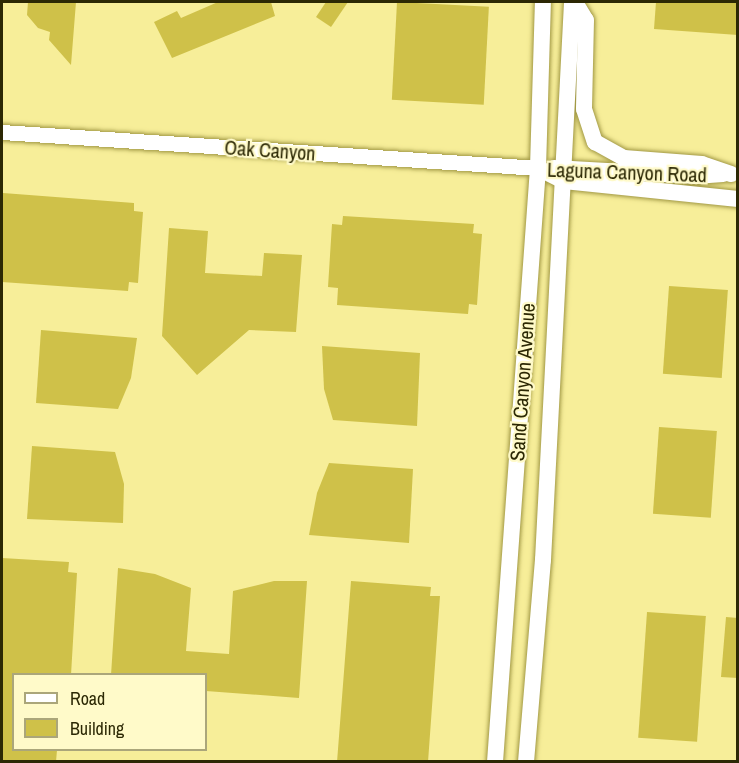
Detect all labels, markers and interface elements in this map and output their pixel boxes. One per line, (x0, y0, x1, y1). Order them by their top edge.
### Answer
street label: Oak Canyon (224, 135, 316, 165)
street label: Laguna Canyon Road (547, 157, 707, 187)
street label: Sand Canyon Avenue (504, 302, 540, 462)
legend (12, 673, 207, 751)
text: Road (70, 686, 105, 711)
text: Building (70, 716, 124, 741)

